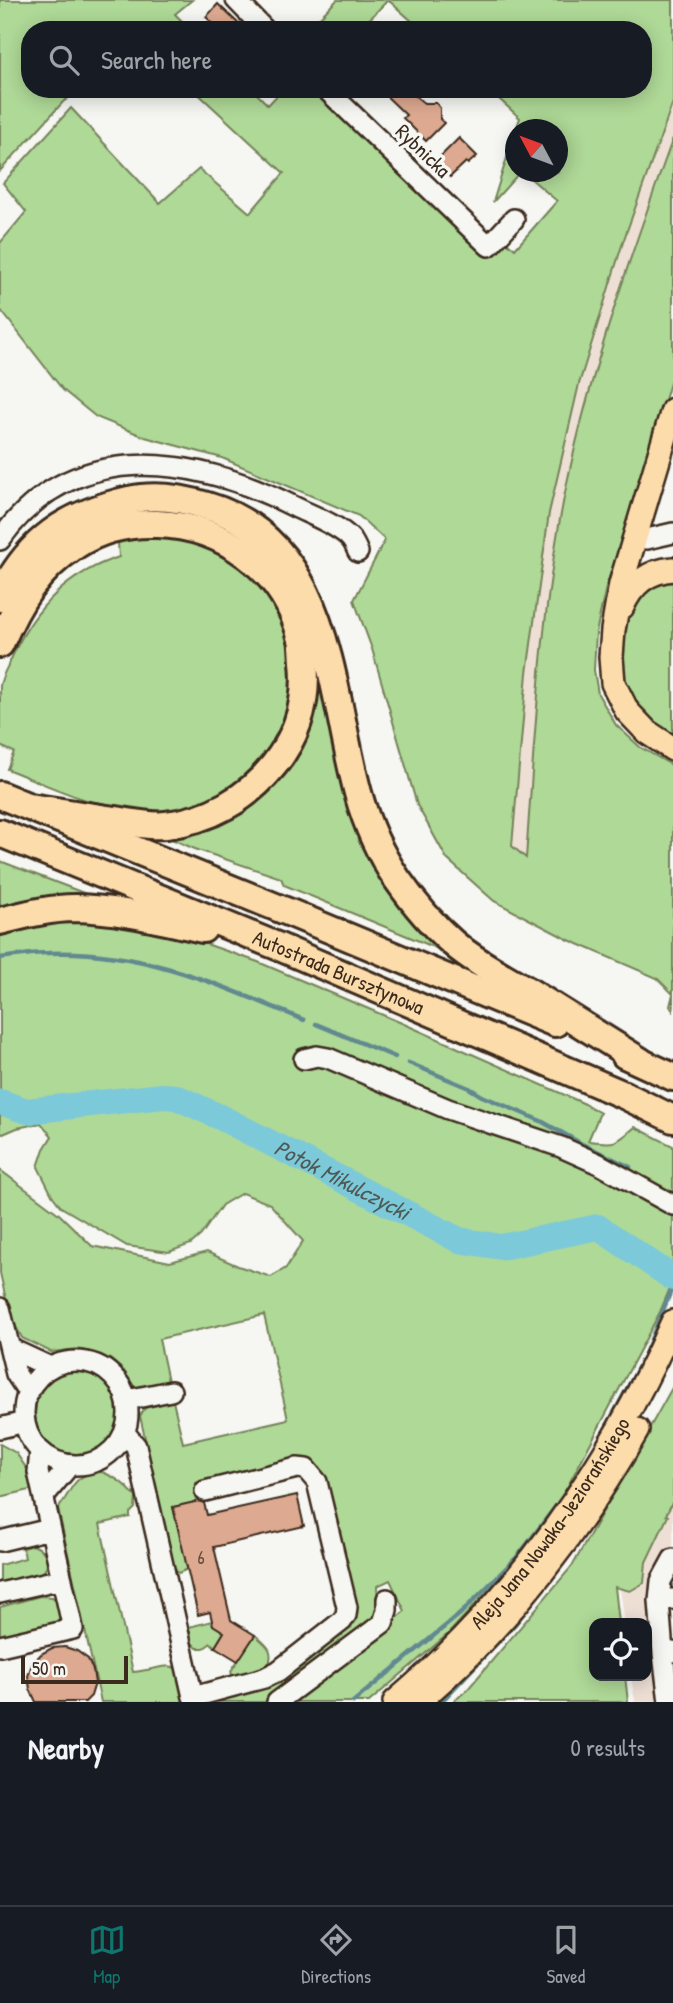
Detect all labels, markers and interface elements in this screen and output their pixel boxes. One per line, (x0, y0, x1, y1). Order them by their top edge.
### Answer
search box (21, 21, 652, 98)
icon: search (45, 41, 83, 79)
text: Search here (101, 42, 212, 77)
street label: Rybnicka (389, 117, 457, 184)
north arrow (505, 119, 568, 182)
street label: Autostrada Bursztynowa (249, 923, 429, 1021)
water label: Potok Mikulczycki (269, 1132, 417, 1228)
street label: Aleja Jana Nowaka-Jeziorańskiego (464, 1412, 637, 1636)
house number: 6 (197, 1545, 205, 1570)
map controls (589, 1618, 652, 1681)
button: locate (589, 1618, 652, 1681)
scale bar (21, 1653, 128, 1685)
text: 50 m (32, 1655, 66, 1681)
text: Nearby (28, 1728, 104, 1768)
text: 0 results (570, 1732, 645, 1763)
tab: Map (88, 1921, 126, 1989)
tab: Directions (301, 1921, 371, 1989)
tab: Saved (547, 1921, 585, 1989)

